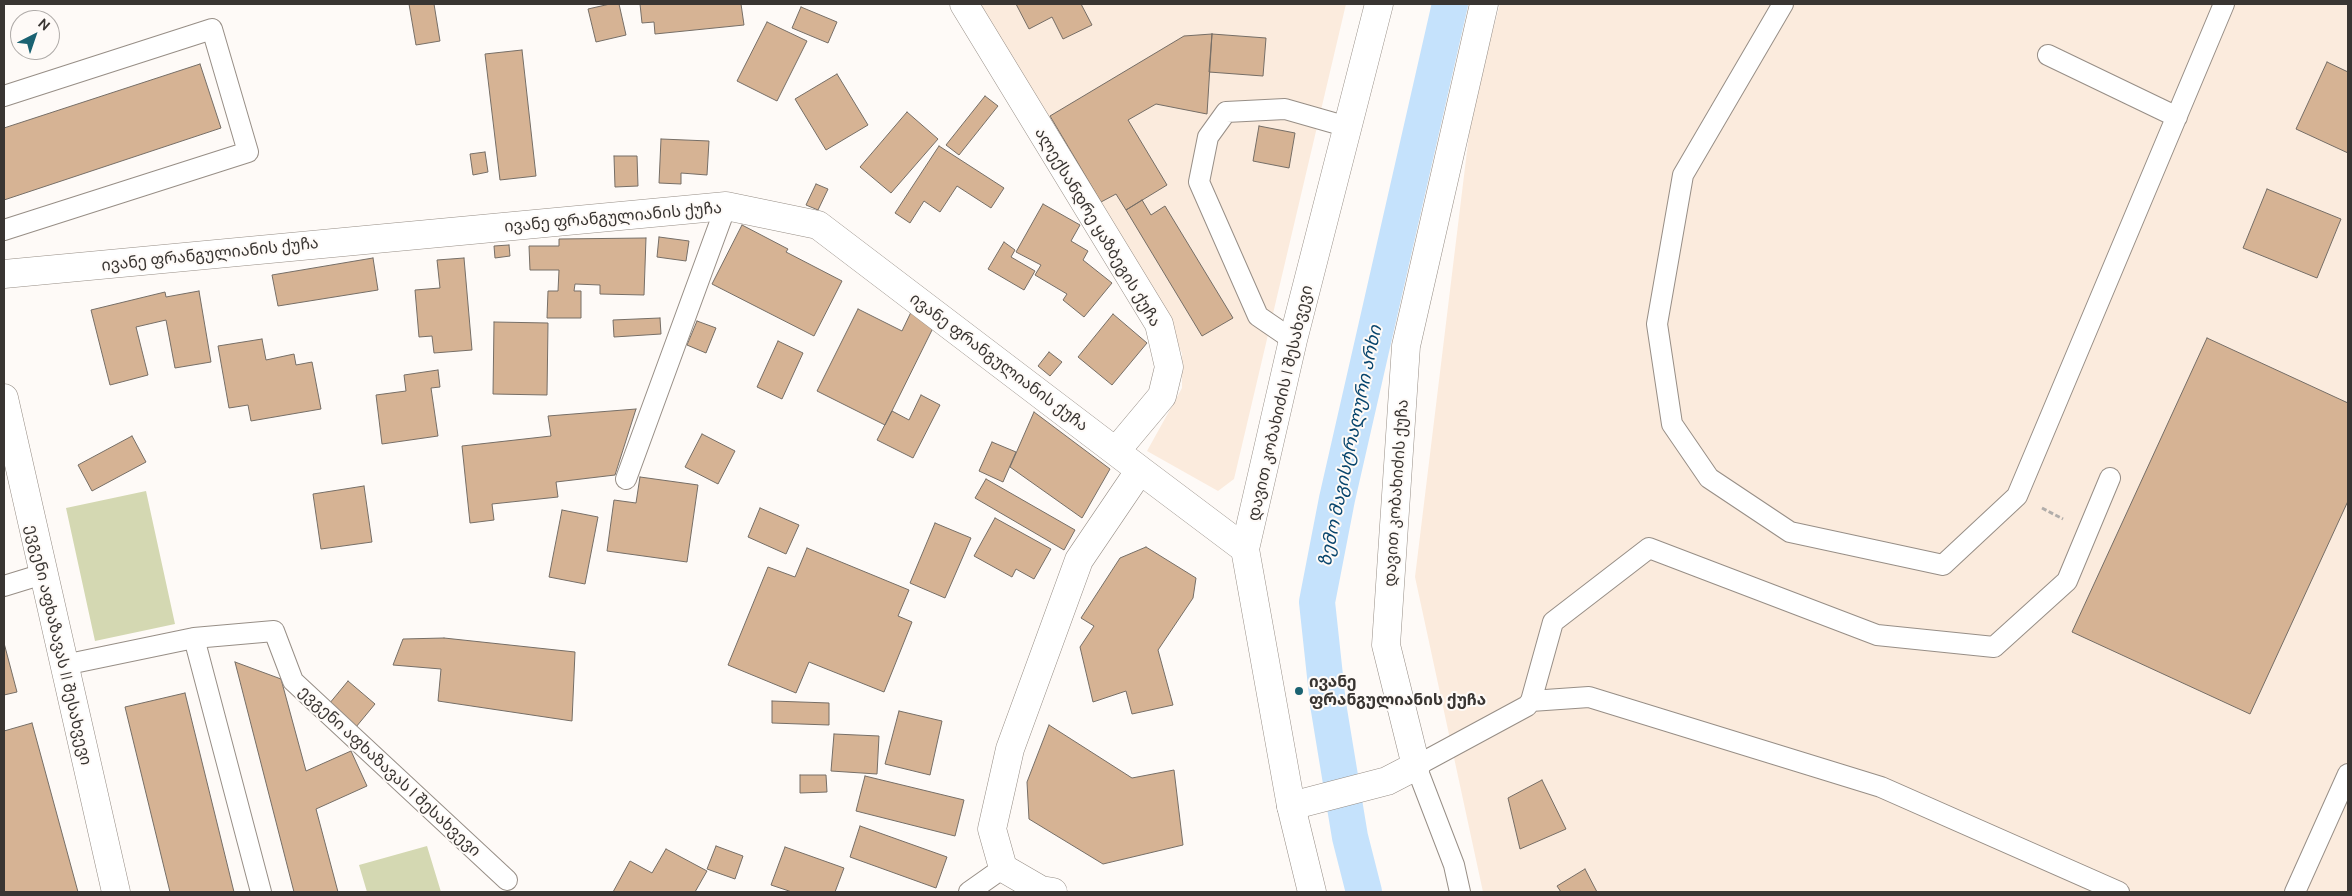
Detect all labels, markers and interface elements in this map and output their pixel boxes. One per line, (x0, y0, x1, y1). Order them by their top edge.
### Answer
north arrow (10, 10, 60, 60)
text: N (35, 15, 53, 34)
street label: ალექსანდრე ყაზბეგის ქუჩა (1031, 124, 1165, 330)
street label: ივანე ფრანგულიანის ქუჩა (503, 198, 723, 236)
street label: ივანე ფრანგულიანის ქუჩა (100, 233, 320, 275)
street label: დავით კობახიძის I შესახვევი (1243, 283, 1317, 523)
street label: ივანე ფრანგულიანის ქუჩა (906, 289, 1092, 435)
water label: ზემო მაგისტრალური არხი (1314, 323, 1386, 569)
street label: დავით კობახიძის ქუჩა (1380, 399, 1412, 587)
street label: ევგენი აფხაზავას II შესახვევი (22, 523, 96, 767)
place label: ივანე ფრანგულიანის ქუჩა (1309, 672, 1486, 710)
street label: ევგენი აფხაზავას I შესახვევი (295, 682, 485, 860)
marker: ივანე ფრანგულიანის ქუჩა (1293, 685, 1305, 697)

